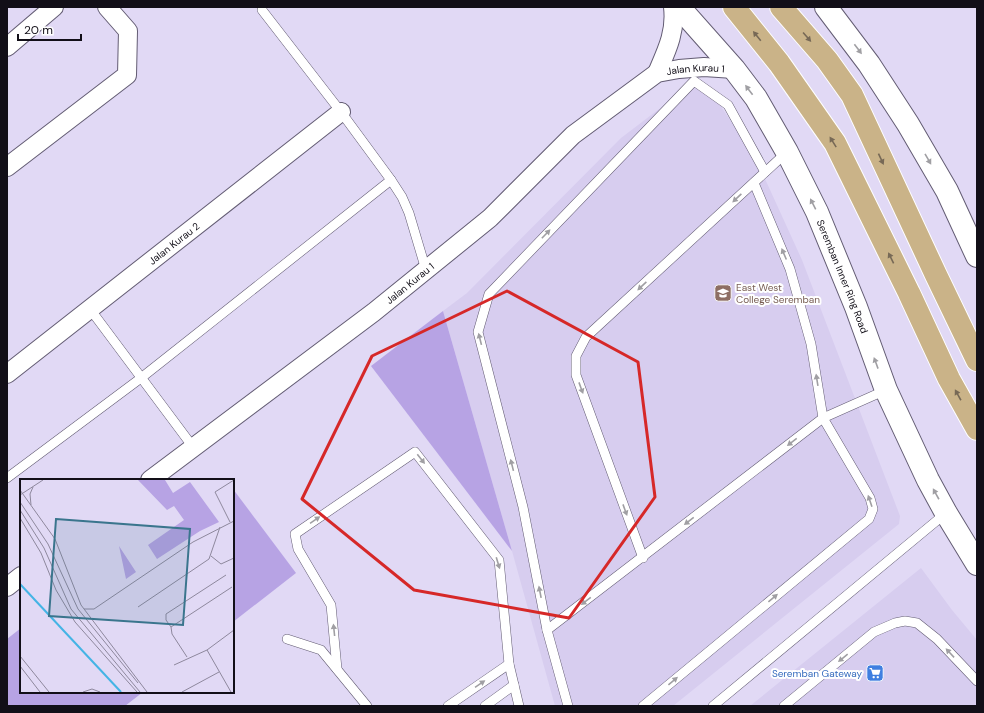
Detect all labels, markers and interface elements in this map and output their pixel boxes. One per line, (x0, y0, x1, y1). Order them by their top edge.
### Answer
scale bar (18, 16, 81, 42)
text: 20 m (24, 22, 53, 38)
one-way arrow (753, 31, 762, 42)
one-way arrow (802, 31, 811, 42)
one-way arrow (854, 44, 863, 55)
street label: Jalan Kurau 1 (665, 60, 725, 78)
one-way arrow (745, 85, 754, 96)
one-way arrow (830, 136, 837, 147)
one-way arrow (878, 153, 884, 164)
one-way arrow (925, 153, 932, 165)
one-way arrow (732, 193, 743, 202)
one-way arrow (810, 198, 816, 209)
street label: Seremban Inner Ring Road (814, 218, 871, 335)
street label: Jalan Kurau 2 (146, 219, 202, 267)
one-way arrow (542, 229, 551, 239)
one-way arrow (781, 249, 787, 260)
one-way arrow (888, 252, 894, 264)
street label: Jalan Kurau 1 (383, 260, 437, 307)
one-way arrow (637, 281, 647, 290)
place label: East West College Seremban (736, 281, 820, 306)
school or university icon: East West College Seremban (713, 283, 733, 303)
one-way arrow (477, 333, 483, 345)
one-way arrow (873, 357, 879, 369)
one-way arrow (814, 373, 820, 386)
one-way arrow (578, 382, 584, 394)
one-way arrow (955, 389, 962, 401)
one-way arrow (787, 438, 798, 446)
one-way arrow (416, 454, 424, 464)
one-way arrow (509, 459, 515, 471)
inset map (20, 479, 234, 693)
one-way arrow (932, 489, 939, 500)
one-way arrow (867, 494, 873, 506)
one-way arrow (623, 504, 629, 516)
one-way arrow (309, 517, 321, 524)
one-way arrow (684, 517, 695, 526)
one-way arrow (495, 556, 501, 569)
one-way arrow (536, 586, 542, 598)
one-way arrow (768, 594, 779, 603)
one-way arrow (581, 596, 592, 605)
one-way arrow (330, 624, 337, 636)
one-way arrow (945, 648, 955, 658)
one-way arrow (838, 653, 849, 662)
supermarket icon: Seremban Gateway (865, 663, 885, 683)
place label: Seremban Gateway (772, 667, 862, 680)
one-way arrow (668, 677, 679, 686)
one-way arrow (475, 680, 486, 688)

